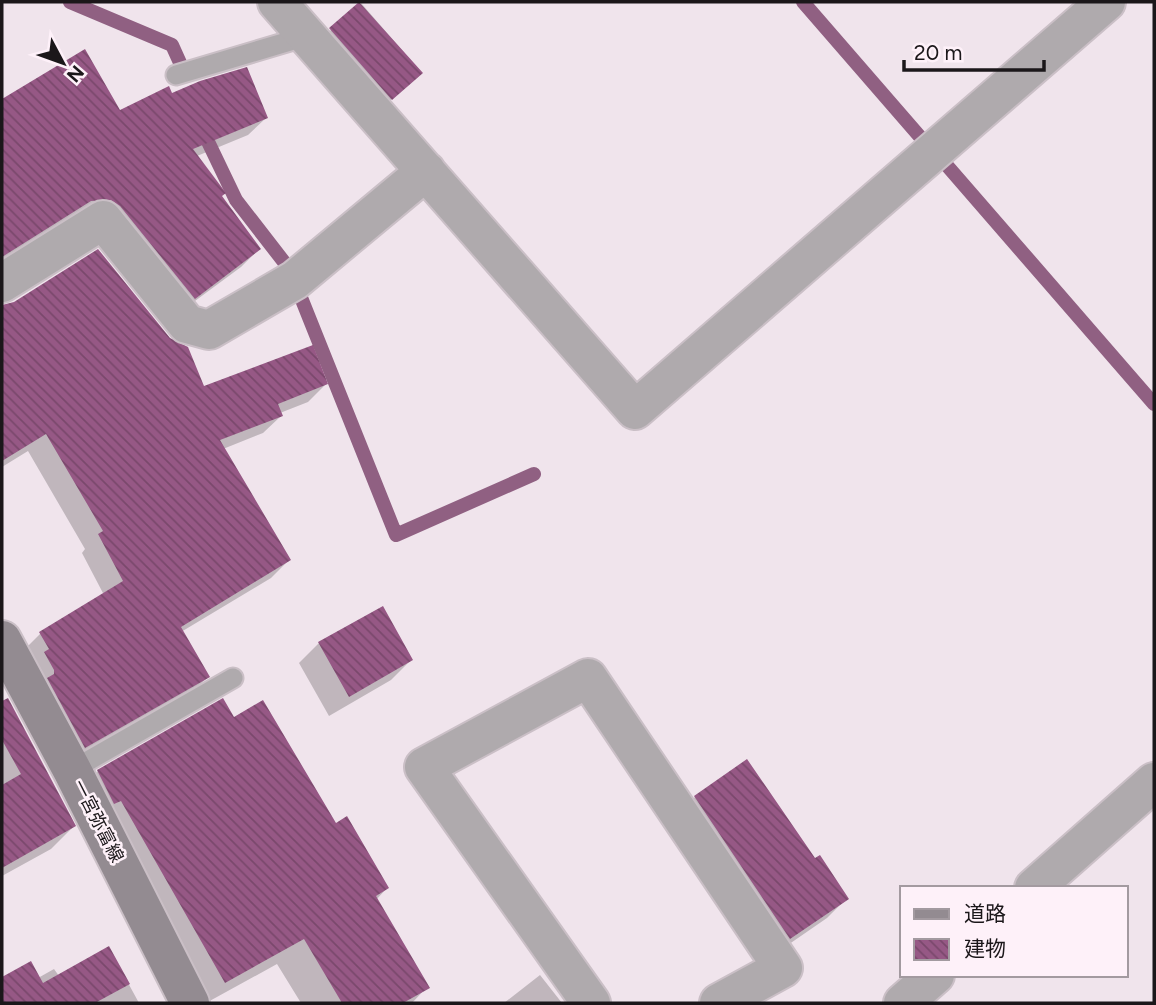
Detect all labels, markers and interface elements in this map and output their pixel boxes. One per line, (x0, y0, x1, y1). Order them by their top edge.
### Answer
north arrow (28, 28, 98, 98)
scale bar (904, 28, 1044, 72)
text: 20 m (914, 40, 962, 65)
text: N (62, 61, 89, 87)
street label: 一宮弥富線 (68, 776, 128, 866)
legend (900, 886, 1128, 977)
text: 道路 (964, 901, 1006, 926)
text: 建物 (964, 936, 1006, 961)

